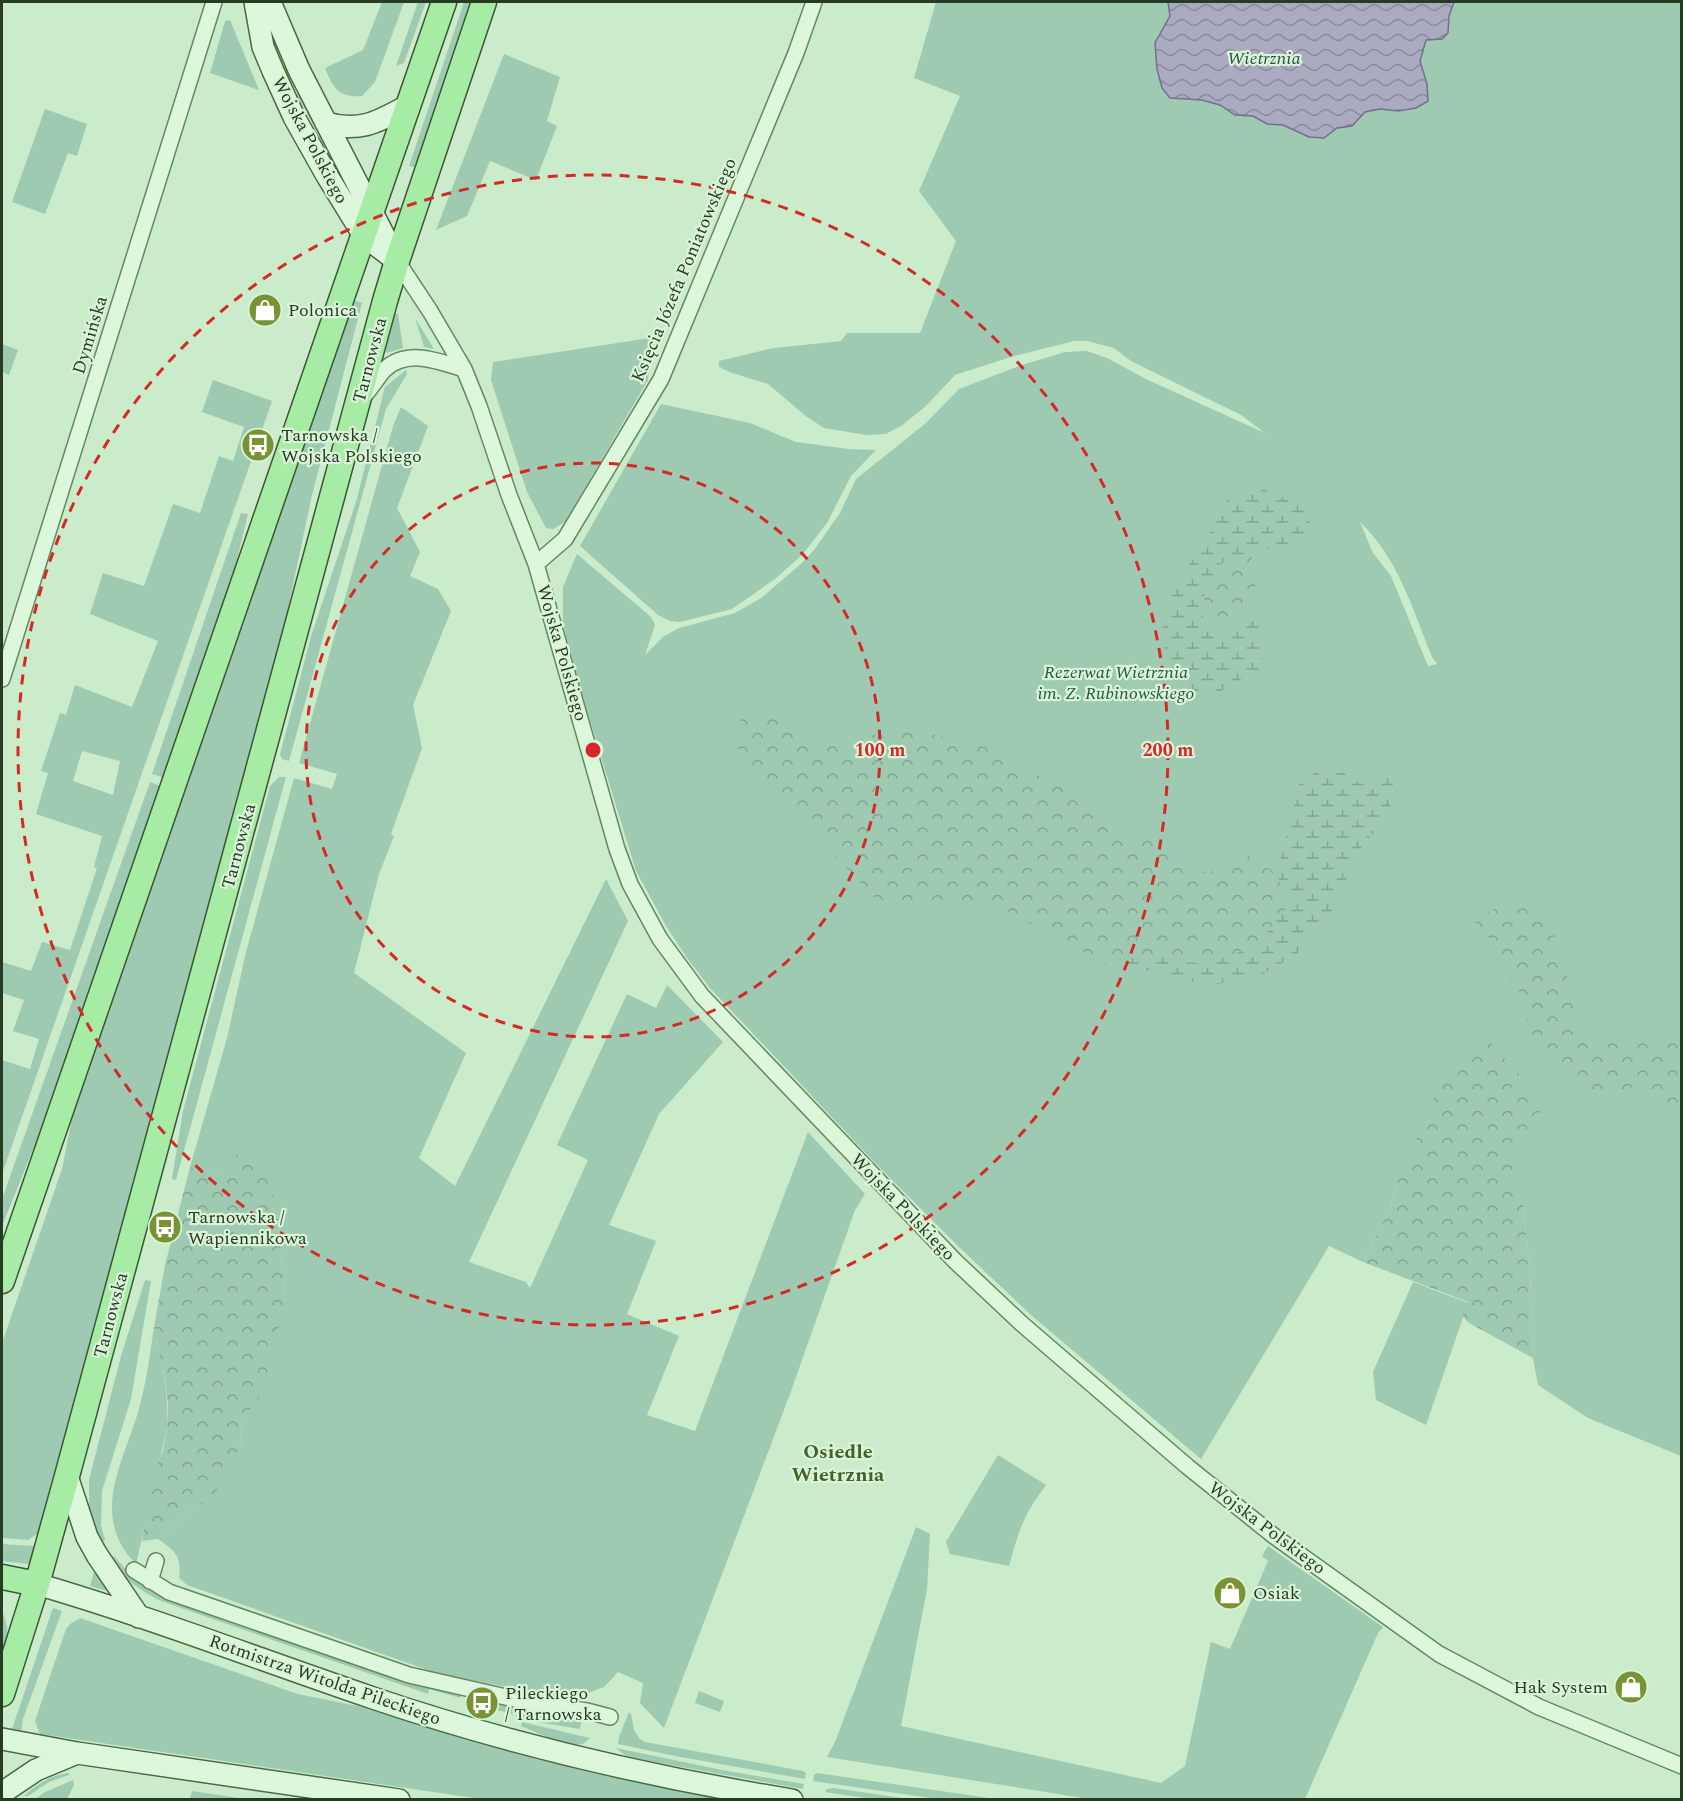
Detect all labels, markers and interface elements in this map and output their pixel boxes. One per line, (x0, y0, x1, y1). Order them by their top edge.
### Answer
park label: Wietrznia (1227, 45, 1301, 72)
street label: Wojska Polskiego (265, 71, 355, 209)
street label: Księcia Józefa Poniatowskiego (624, 154, 744, 386)
street label: Dymińska (65, 292, 115, 378)
shop icon: Polonica (247, 292, 283, 328)
place label: Polonica (288, 297, 357, 324)
street label: Tarnowska (346, 314, 394, 406)
place label: Tarnowska / Wojska Polskiego (281, 422, 422, 470)
bus stop icon: Tarnowska / Wojska Polskiego (240, 427, 276, 463)
street label: Wojska Polskiego (530, 582, 594, 724)
park label: Rezerwat Wietrznia im. Z. Rubinowskiego (1038, 659, 1194, 707)
text: 100 m (854, 737, 906, 764)
text: 200 m (1142, 737, 1194, 764)
centre of rings (583, 740, 603, 760)
street label: Tarnowska (215, 800, 263, 892)
street label: Wojska Polskiego (844, 1147, 962, 1267)
place label: Tarnowska / Wapiennikowa (188, 1204, 307, 1252)
bus stop icon: Tarnowska / Wapiennikowa (147, 1209, 183, 1245)
street label: Tarnowska (87, 1269, 135, 1361)
district label: Osiedle Wietrznia (792, 1437, 885, 1490)
street label: Wojska Polskiego (1203, 1475, 1331, 1581)
shop icon: Osiak (1212, 1575, 1248, 1611)
place label: Osiak (1253, 1580, 1300, 1607)
street label: Rotmistrza Witolda Pileckiego (206, 1628, 444, 1732)
shop icon: Hak System (1613, 1669, 1649, 1705)
place label: Hak System (1513, 1674, 1608, 1701)
place label: Pileckiego / Tarnowska (505, 1680, 602, 1728)
bus stop icon: Pileckiego / Tarnowska (464, 1685, 500, 1721)

